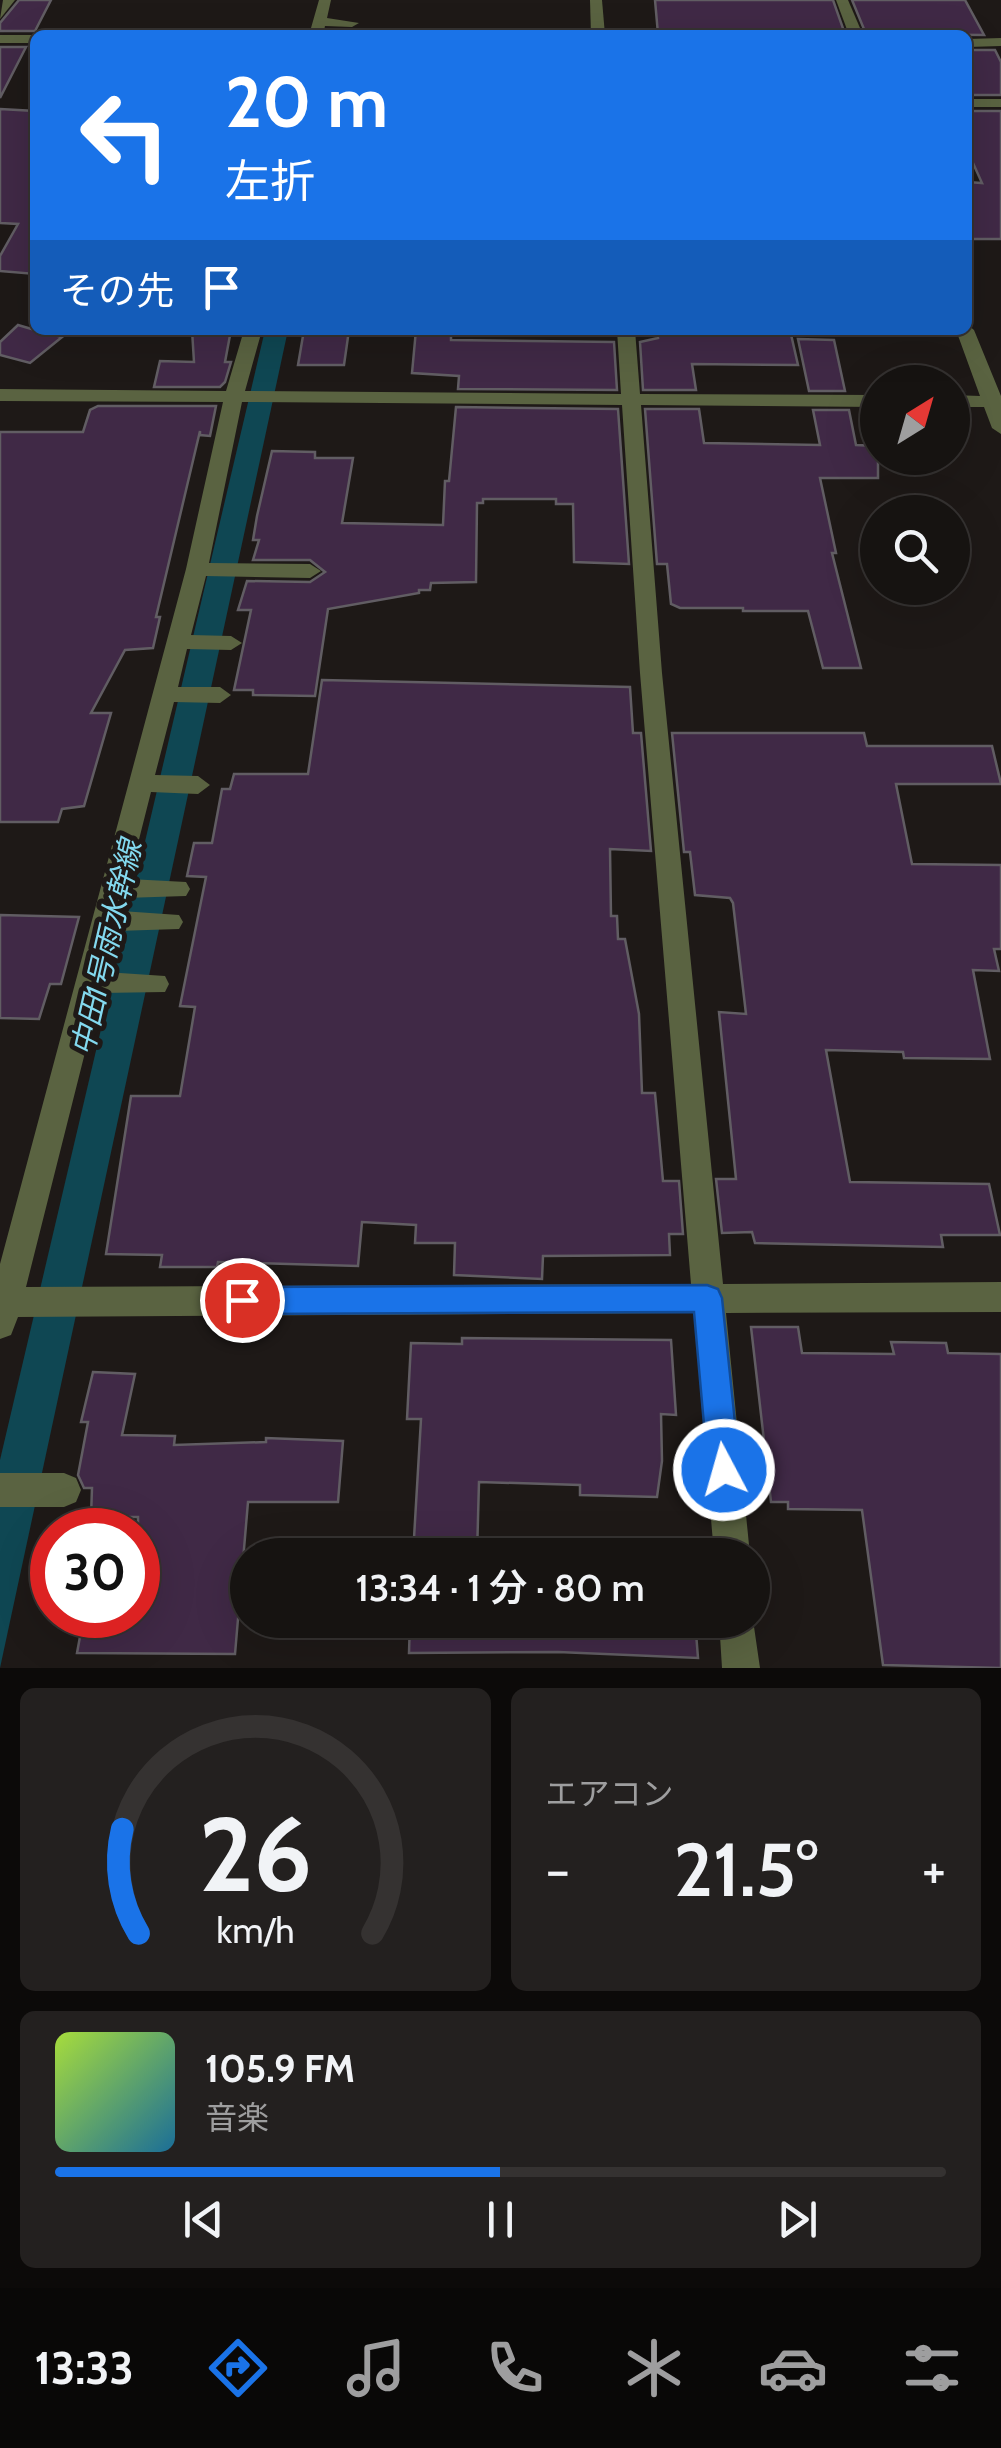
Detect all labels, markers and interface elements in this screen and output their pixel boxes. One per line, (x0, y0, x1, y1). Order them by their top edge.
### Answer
text: 20 m (225, 59, 388, 145)
icon: left (60, 70, 190, 200)
text: 左折 (225, 154, 315, 208)
icon: arrive (194, 260, 249, 315)
text: その先 (60, 267, 174, 314)
north arrow (860, 365, 970, 475)
map controls (860, 365, 970, 605)
button: search (860, 495, 970, 605)
water label: 中田1号雨水幹線 (64, 833, 150, 1059)
pin (200, 1258, 285, 1343)
icon: arrive (215, 1273, 270, 1328)
position arrow (672, 1418, 776, 1522)
speed limit sign: 30 (30, 1508, 160, 1638)
text: 13:34 · 1 分 · 80 m (355, 1564, 645, 1611)
text: エアコン (546, 1774, 674, 1813)
text: 26 (199, 1791, 312, 1917)
text: 21.5° (674, 1824, 818, 1915)
text: − (546, 1836, 570, 1903)
text: + (922, 1836, 946, 1903)
text: km/h (216, 1909, 294, 1952)
text: 105.9 FM (205, 2045, 355, 2092)
text: 音楽 (205, 2098, 269, 2137)
icon: previous (176, 2192, 231, 2247)
icon: pause (473, 2192, 528, 2247)
icon: next (770, 2192, 825, 2247)
icon: directions (203, 2333, 273, 2403)
icon: music (341, 2333, 411, 2403)
icon: phone (480, 2333, 550, 2403)
icon: climate (619, 2333, 689, 2403)
icon: car (758, 2333, 828, 2403)
icon: filters (897, 2333, 967, 2403)
text: 13:33 (34, 2341, 134, 2395)

